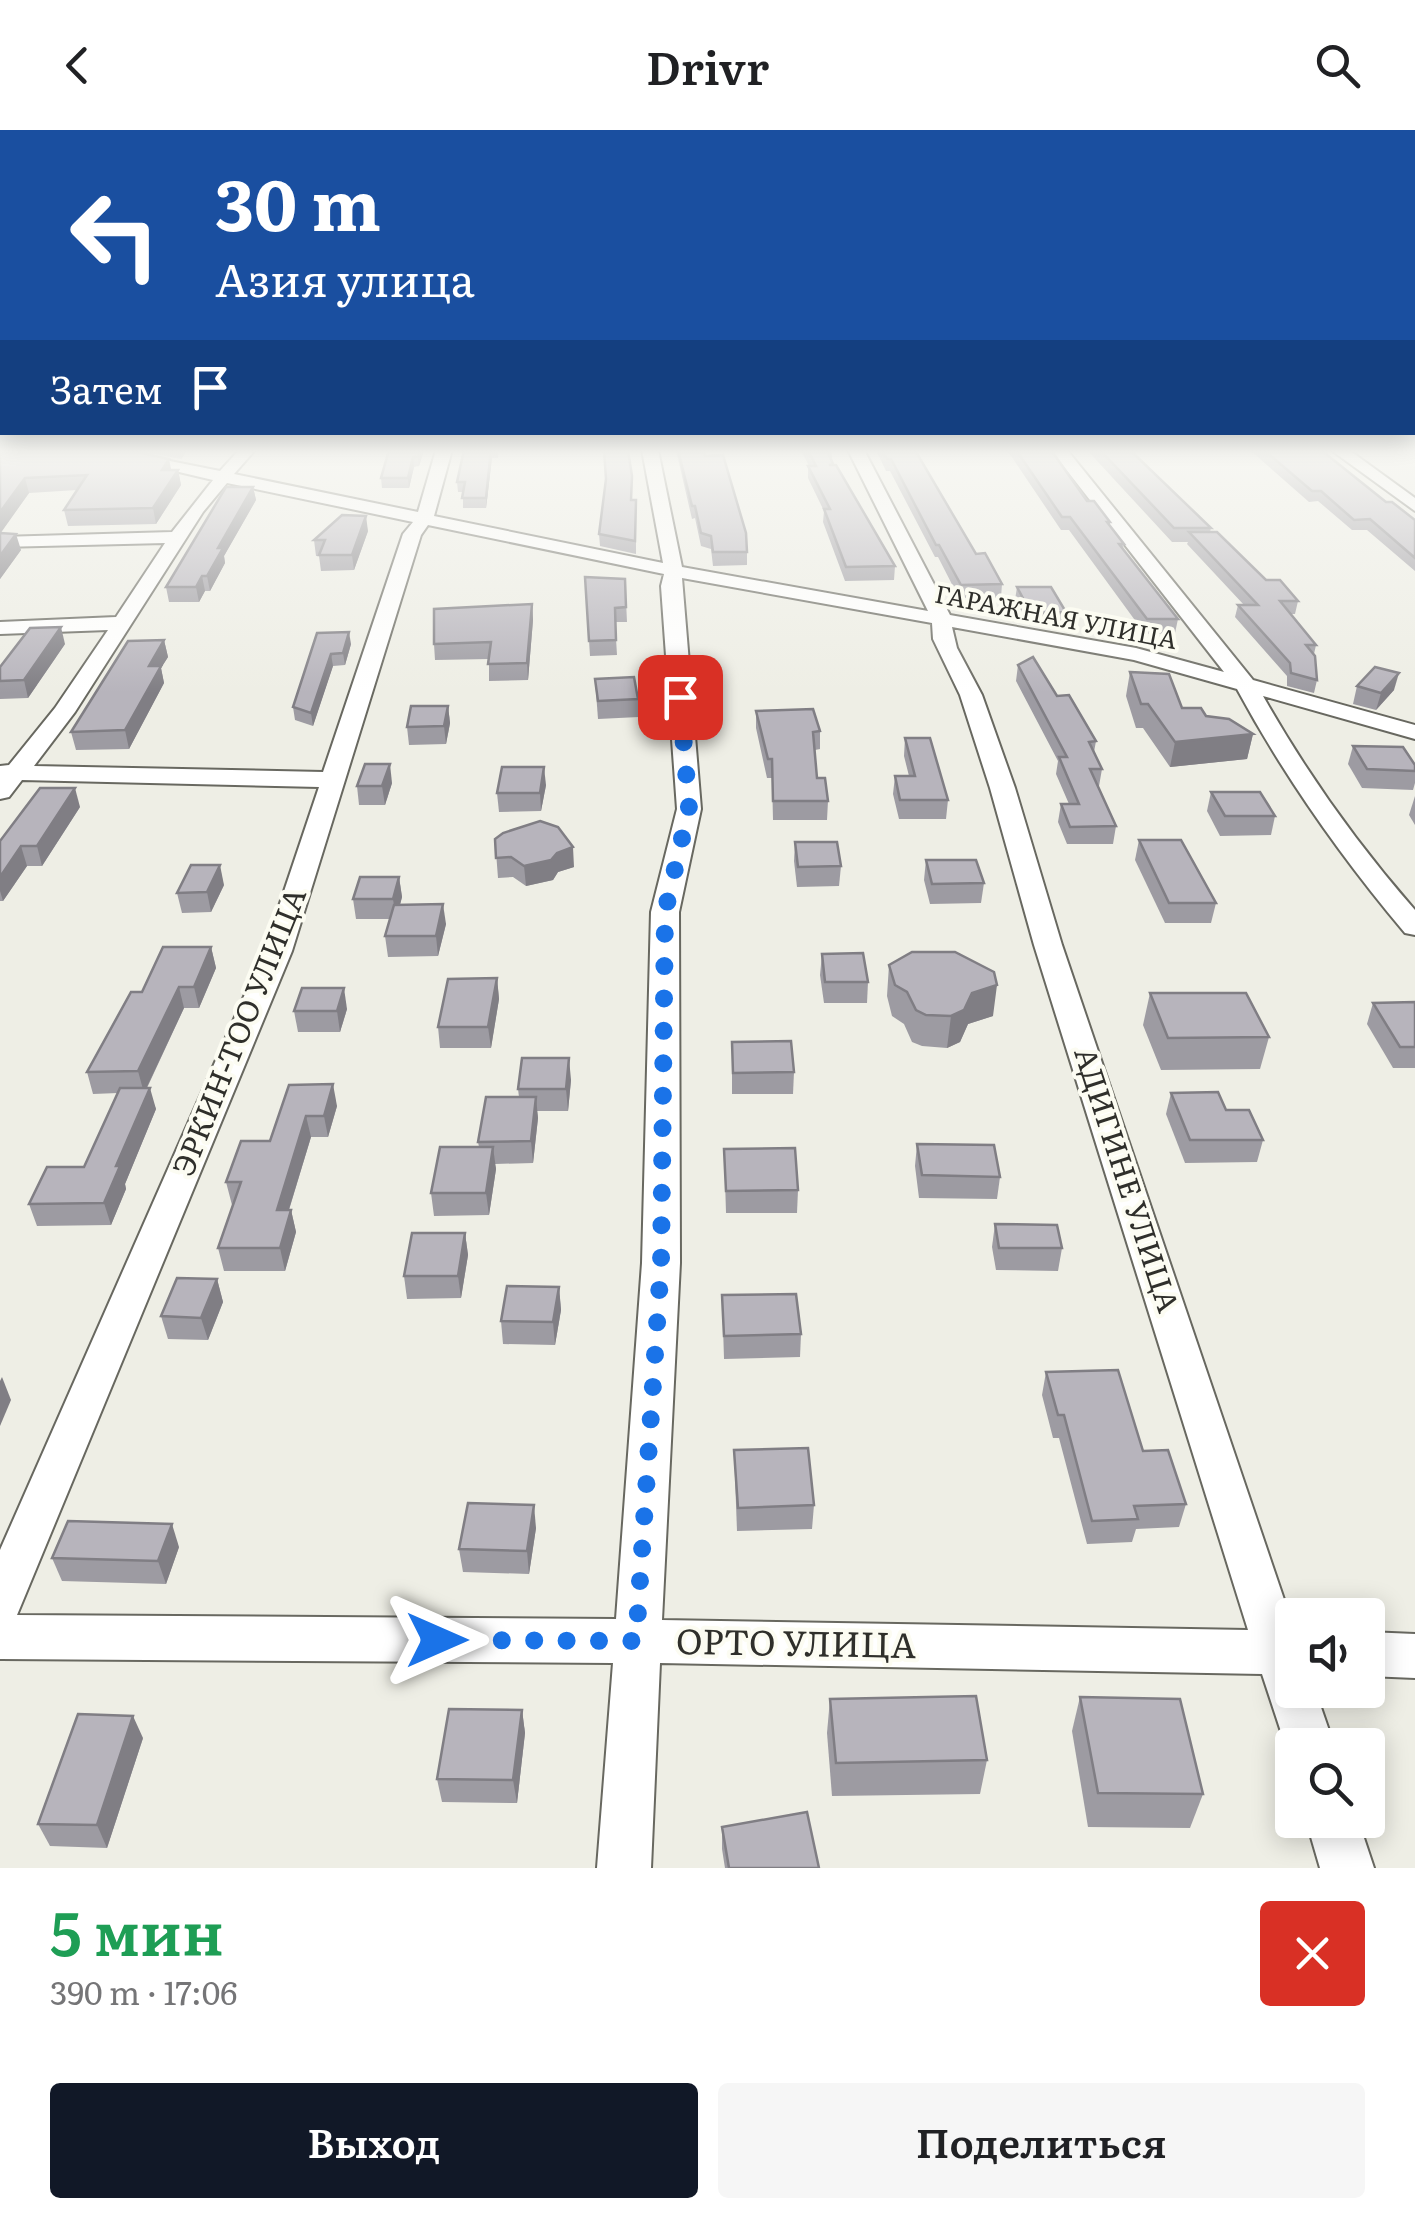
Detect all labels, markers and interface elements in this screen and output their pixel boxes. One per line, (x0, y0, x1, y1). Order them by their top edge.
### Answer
text: Drivr (646, 32, 769, 99)
icon: back (50, 38, 105, 93)
icon: search (1310, 38, 1365, 93)
text: 30 m (215, 149, 381, 253)
icon: left (50, 170, 180, 300)
text: Азия улица (215, 244, 475, 311)
text: Затем (50, 359, 163, 416)
icon: arrive (183, 360, 238, 415)
street label: ГАРАЖНАЯ УЛИЦА (932, 574, 1181, 657)
pin (638, 655, 723, 740)
icon: arrive (653, 670, 708, 725)
street label: ЭРКИН-ТОО УЛИЦА (159, 880, 315, 1182)
street label: АДИГИНЕ УЛИЦА (1065, 1041, 1193, 1318)
position arrow (385, 1588, 489, 1692)
map controls (1275, 1598, 1385, 1838)
button: sound (1275, 1598, 1385, 1708)
street label: ОРТО УЛИЦА (676, 1613, 917, 1669)
button: search (1275, 1728, 1385, 1838)
text: 5 мин (50, 1885, 224, 1974)
button: close (1260, 1901, 1365, 2006)
text: 390 m · 17:06 (50, 1967, 237, 2015)
button: Выход (50, 2083, 698, 2198)
button: Поделиться (718, 2083, 1365, 2198)

